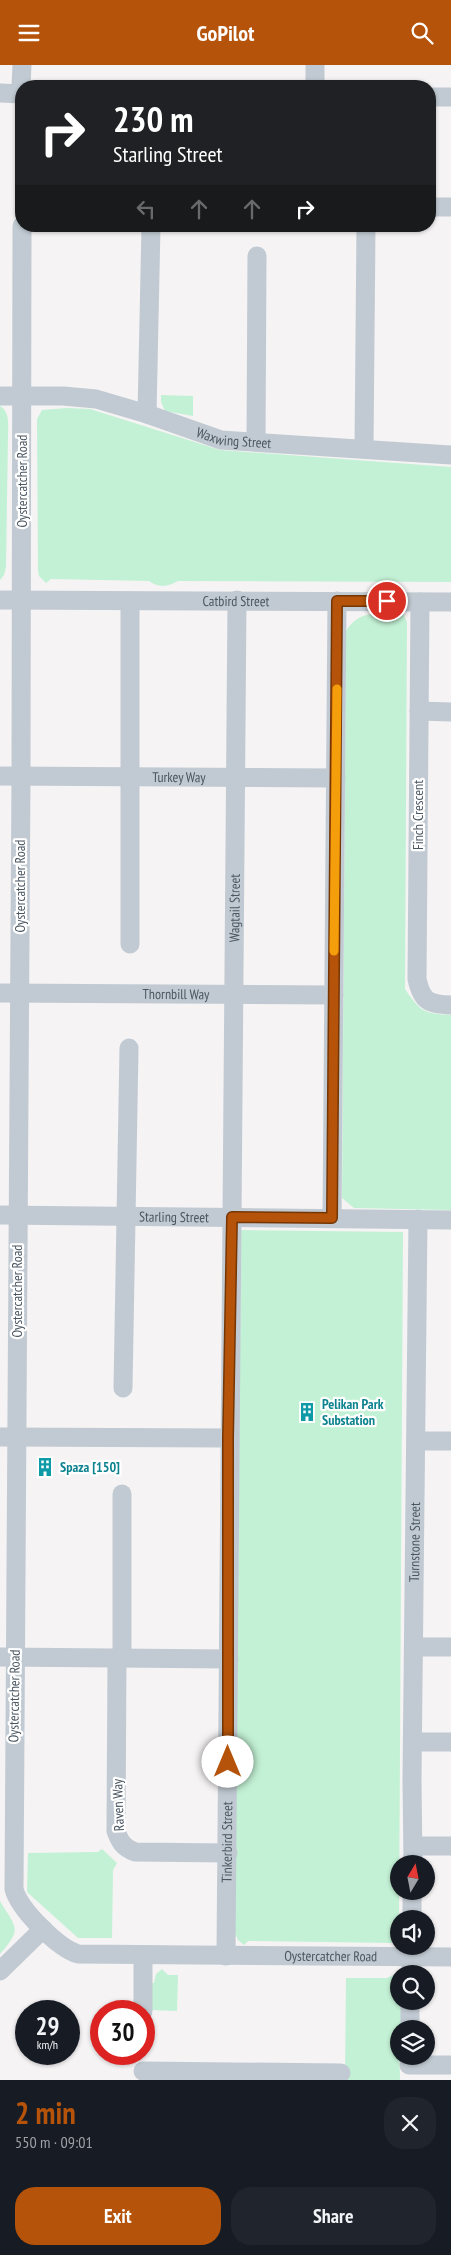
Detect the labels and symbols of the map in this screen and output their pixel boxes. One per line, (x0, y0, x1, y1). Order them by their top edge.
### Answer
street label: Waxwing Street (194, 423, 272, 452)
street label: Oystercatcher Road (13, 435, 31, 527)
pin (366, 580, 408, 622)
street label: Catbird Street (203, 592, 270, 610)
street label: Turkey Way (152, 768, 206, 786)
street label: Finch Crescent (409, 780, 427, 850)
street label: Oystercatcher Road (11, 840, 29, 932)
street label: Wagtail Street (225, 874, 244, 942)
street label: Thornbill Way (143, 985, 210, 1003)
street label: Starling Street (139, 1208, 209, 1226)
street label: Oystercatcher Road (8, 1245, 26, 1337)
place label: Pelikan Park Substation (322, 1395, 384, 1429)
building icon: Pelikan Park Substation (296, 1401, 318, 1423)
building icon: Spaza [150] (34, 1456, 56, 1478)
place label: Spaza [150] (60, 1458, 120, 1476)
street label: Turnstone Street (405, 1502, 424, 1582)
street label: Oystercatcher Road (4, 1649, 24, 1743)
position arrow (201, 1735, 253, 1787)
street label: Raven Way (108, 1778, 128, 1831)
street label: Tinkerbird Street (218, 1801, 236, 1883)
north arrow (390, 1855, 435, 1900)
street label: Oystercatcher Road (284, 1947, 377, 1965)
speed limit sign: 30 (90, 2000, 155, 2065)

